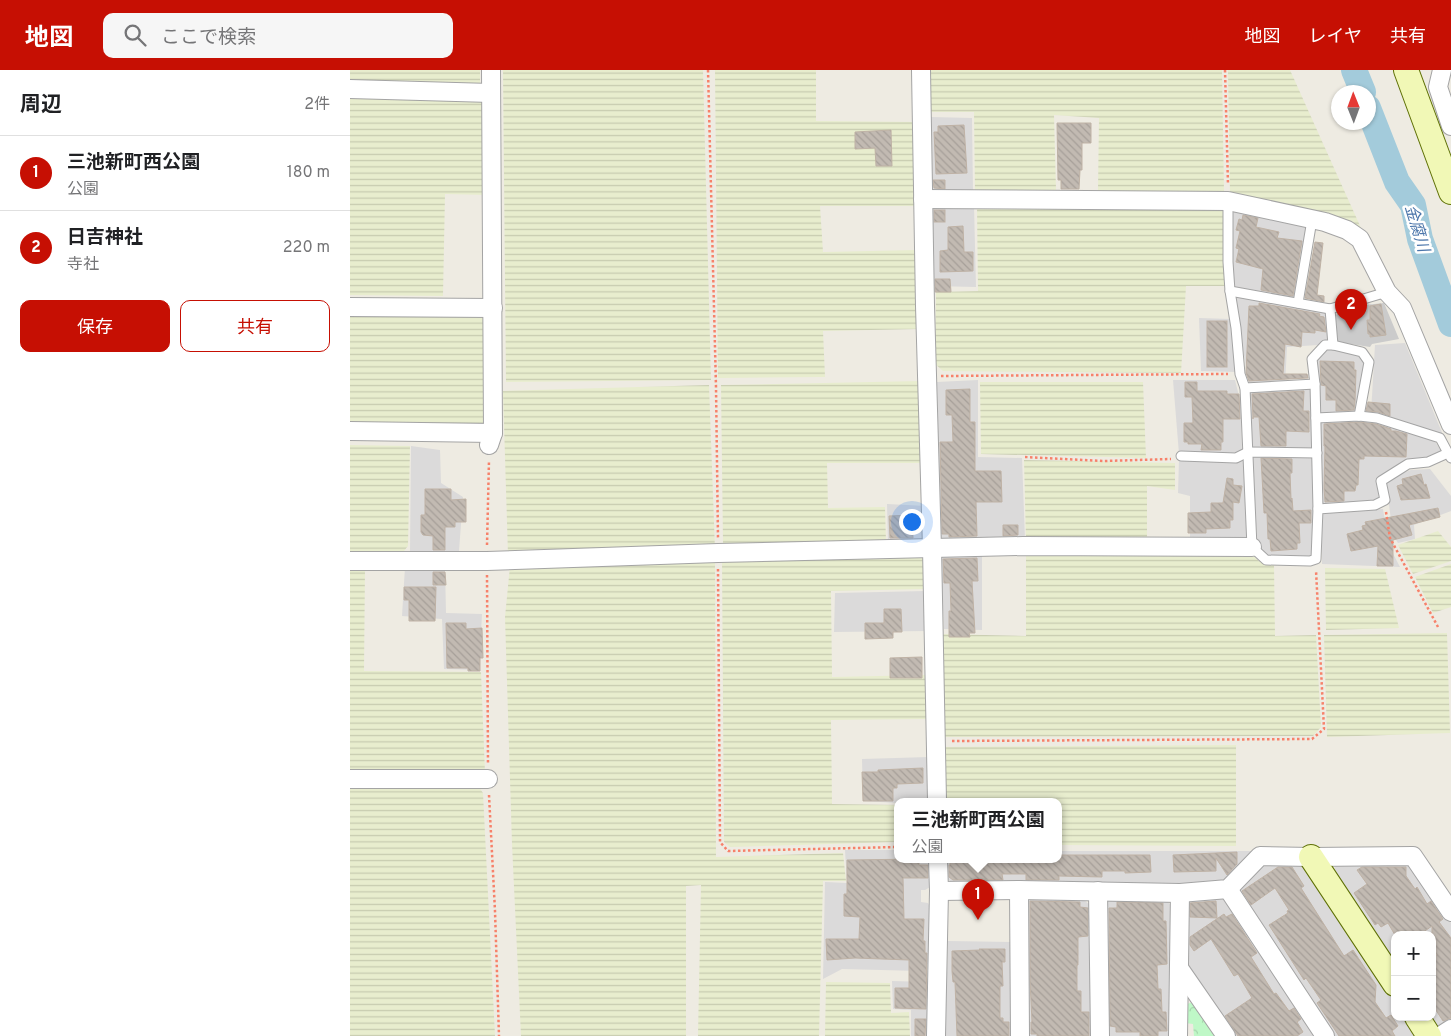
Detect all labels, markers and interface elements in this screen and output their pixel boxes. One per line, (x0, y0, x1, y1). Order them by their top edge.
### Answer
search box (103, 13, 453, 58)
icon: search (121, 21, 149, 49)
text: 地図 (25, 24, 73, 54)
text: ここで検索 (161, 26, 256, 50)
text: 地図 (1245, 26, 1281, 49)
text: レイヤ (1309, 26, 1362, 49)
text: 共有 (1390, 26, 1426, 49)
north arrow (1331, 85, 1376, 130)
text: 周辺 (20, 92, 62, 119)
text: 2件 (304, 95, 330, 115)
text: 三池新町西公園 (67, 151, 200, 175)
text: 1 (33, 163, 39, 183)
text: 180 m (287, 163, 330, 183)
text: 公園 (67, 180, 99, 200)
water label: 金腐川 (1400, 203, 1433, 256)
text: 日吉神社 (67, 226, 143, 250)
text: 2 (31, 238, 41, 258)
text: 220 m (283, 238, 330, 258)
text: 寺社 (67, 255, 99, 275)
pin: 2 (1335, 289, 1367, 330)
button: 保存 (20, 300, 170, 352)
button: 共有 (180, 300, 330, 352)
your location (899, 509, 925, 535)
popup (894, 798, 1062, 863)
text: 三池新町西公園 (911, 809, 1045, 833)
text: 公園 (911, 838, 944, 858)
pin: 1 (962, 879, 994, 920)
map controls (1391, 931, 1436, 1021)
button: + (1391, 931, 1436, 976)
button: − (1391, 976, 1436, 1021)

